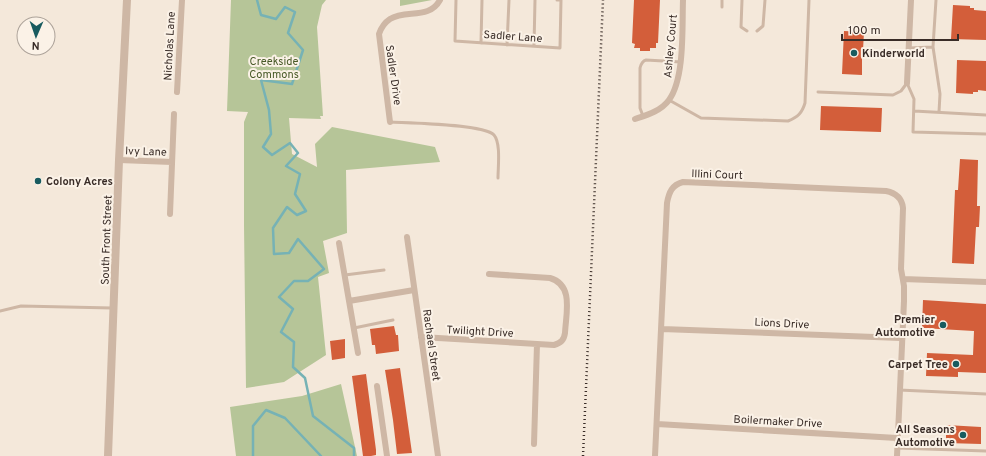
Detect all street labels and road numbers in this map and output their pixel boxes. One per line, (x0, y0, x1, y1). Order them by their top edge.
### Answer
street label: Nicholas Lane (161, 11, 179, 81)
street label: Ashley Court (661, 14, 681, 79)
street label: Sadler Lane (483, 28, 543, 46)
street label: Sadler Drive (382, 44, 404, 106)
street label: Ivy Lane (125, 144, 167, 160)
street label: Illini Court (691, 167, 743, 183)
street label: South Front Street (98, 195, 116, 285)
street label: Rachael Street (419, 308, 443, 382)
street label: Lions Drive (754, 316, 810, 332)
street label: Twilight Drive (446, 323, 514, 341)
street label: Boilermaker Drive (733, 413, 823, 431)

